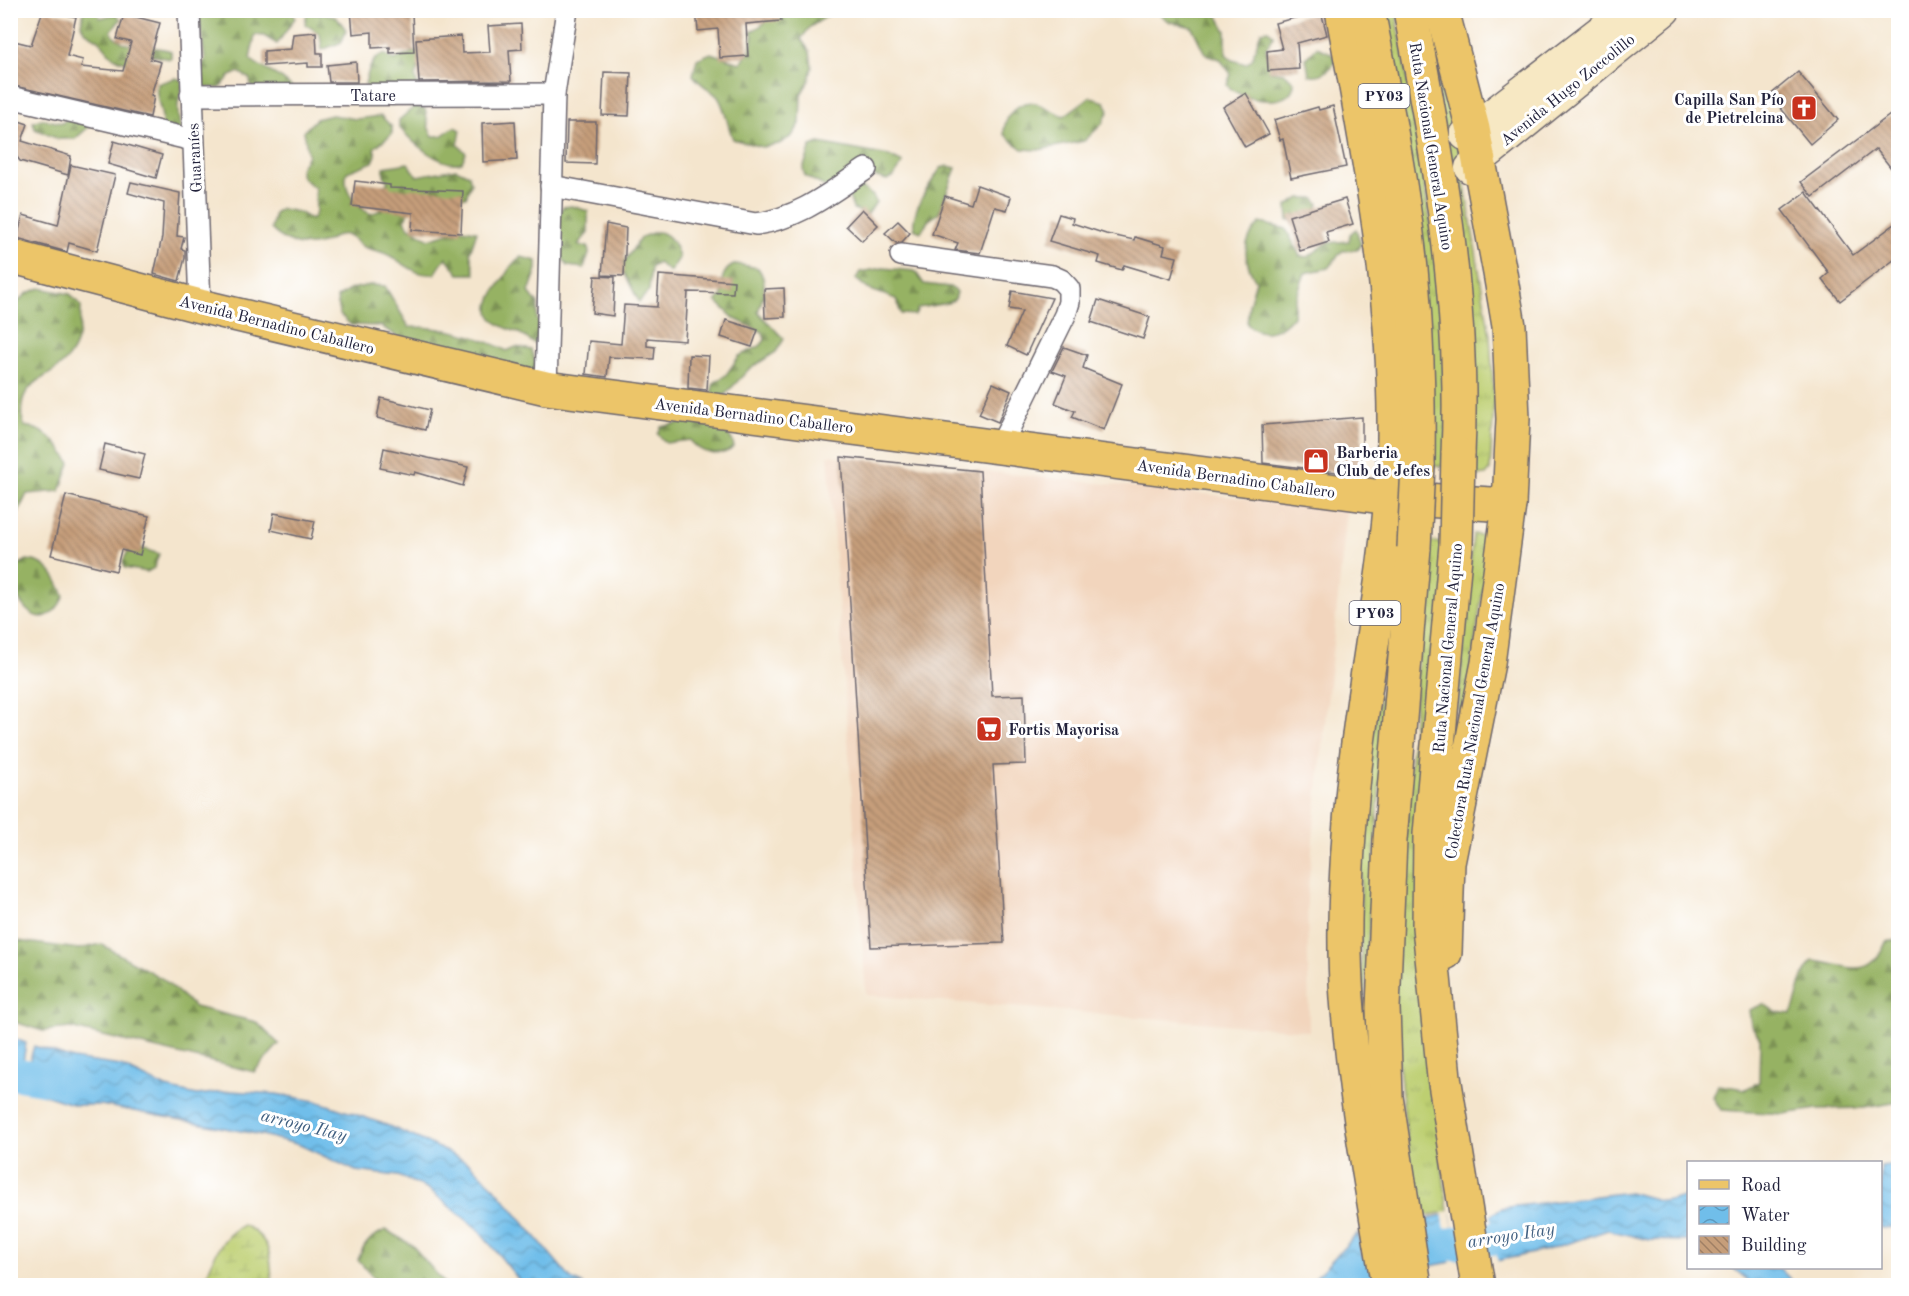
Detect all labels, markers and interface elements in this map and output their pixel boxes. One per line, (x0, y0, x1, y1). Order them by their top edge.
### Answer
street label: Avenida Hugo Zoccolillo (1498, 32, 1638, 150)
street label: Ruta Nacional General Aquino (1406, 41, 1454, 252)
road number: PY03 (1358, 84, 1410, 108)
street label: Tatare (350, 89, 396, 105)
place label: Capilla San Pío de Pietrelcina (1674, 93, 1784, 127)
church icon: Capilla San Pío de Pietrelcina (1789, 93, 1819, 123)
street label: Guaraníes (186, 123, 206, 193)
street label: Avenida Bernadino Caballero (177, 294, 376, 358)
street label: Avenida Bernadino Caballero (653, 397, 854, 437)
shop icon: Barberia Club de Jefes (1301, 446, 1331, 476)
place label: Barberia Club de Jefes (1336, 446, 1430, 480)
street label: Avenida Bernadino Caballero (1135, 458, 1336, 502)
street label: Ruta Nacional General Aquino (1432, 543, 1466, 754)
street label: Colectora Ruta Nacional General Aquino (1444, 582, 1508, 861)
road number: PY03 (1350, 601, 1400, 625)
supermarket icon: Fortis Mayorisa (974, 714, 1004, 744)
place label: Fortis Mayorisa (1008, 723, 1119, 739)
water label: arroyo Itay (259, 1107, 349, 1146)
legend (1687, 1161, 1882, 1269)
text: Road (1741, 1177, 1781, 1195)
text: Water (1741, 1207, 1790, 1225)
water label: arroyo Itay (1466, 1220, 1557, 1252)
text: Building (1741, 1237, 1807, 1255)

